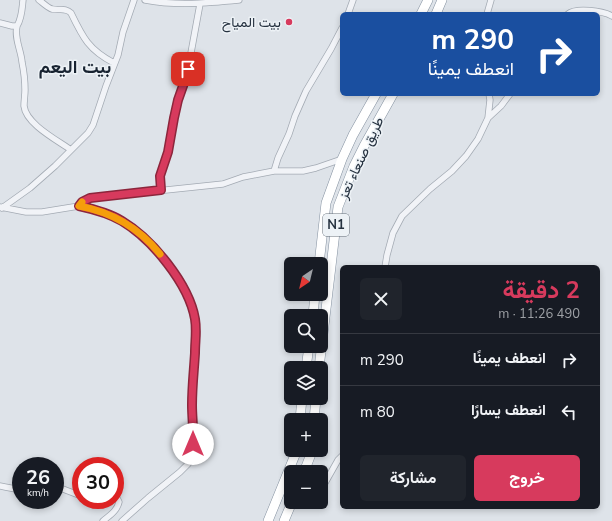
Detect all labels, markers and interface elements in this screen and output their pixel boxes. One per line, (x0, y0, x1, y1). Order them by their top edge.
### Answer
place label: بيت المياح (222, 13, 281, 33)
marker: بيت المياح (284, 17, 294, 27)
text: 290 m (431, 21, 514, 59)
icon: right (528, 28, 580, 80)
pin (171, 52, 205, 86)
district label: بيت اليعم (39, 55, 111, 79)
text: انعطف يمينًا (428, 57, 514, 81)
icon: arrive (177, 58, 199, 80)
street label: طريق صنعاء تعز (333, 114, 388, 203)
road number: N1 (323, 214, 349, 236)
north arrow (284, 257, 328, 301)
map controls (284, 257, 328, 509)
text: 2 دقيقة (503, 274, 580, 306)
button: close (360, 278, 402, 320)
text: 490 m · 11:26 (498, 305, 580, 323)
button: search (284, 309, 328, 353)
text: انعطف يمينًا (473, 348, 546, 368)
icon: right (558, 349, 580, 371)
text: 290 m (360, 350, 404, 370)
button: layers (284, 361, 328, 405)
text: انعطف يسارًا (471, 400, 546, 420)
icon: left (558, 401, 580, 423)
text: 80 m (360, 402, 395, 422)
button: + (284, 413, 328, 457)
position arrow (172, 423, 214, 465)
button: مشاركة (360, 455, 466, 501)
button: خروج (474, 455, 580, 501)
speed limit sign: 30 (72, 457, 124, 509)
text: 26 (26, 464, 50, 491)
button: − (284, 465, 328, 509)
text: km/h (27, 486, 49, 500)

